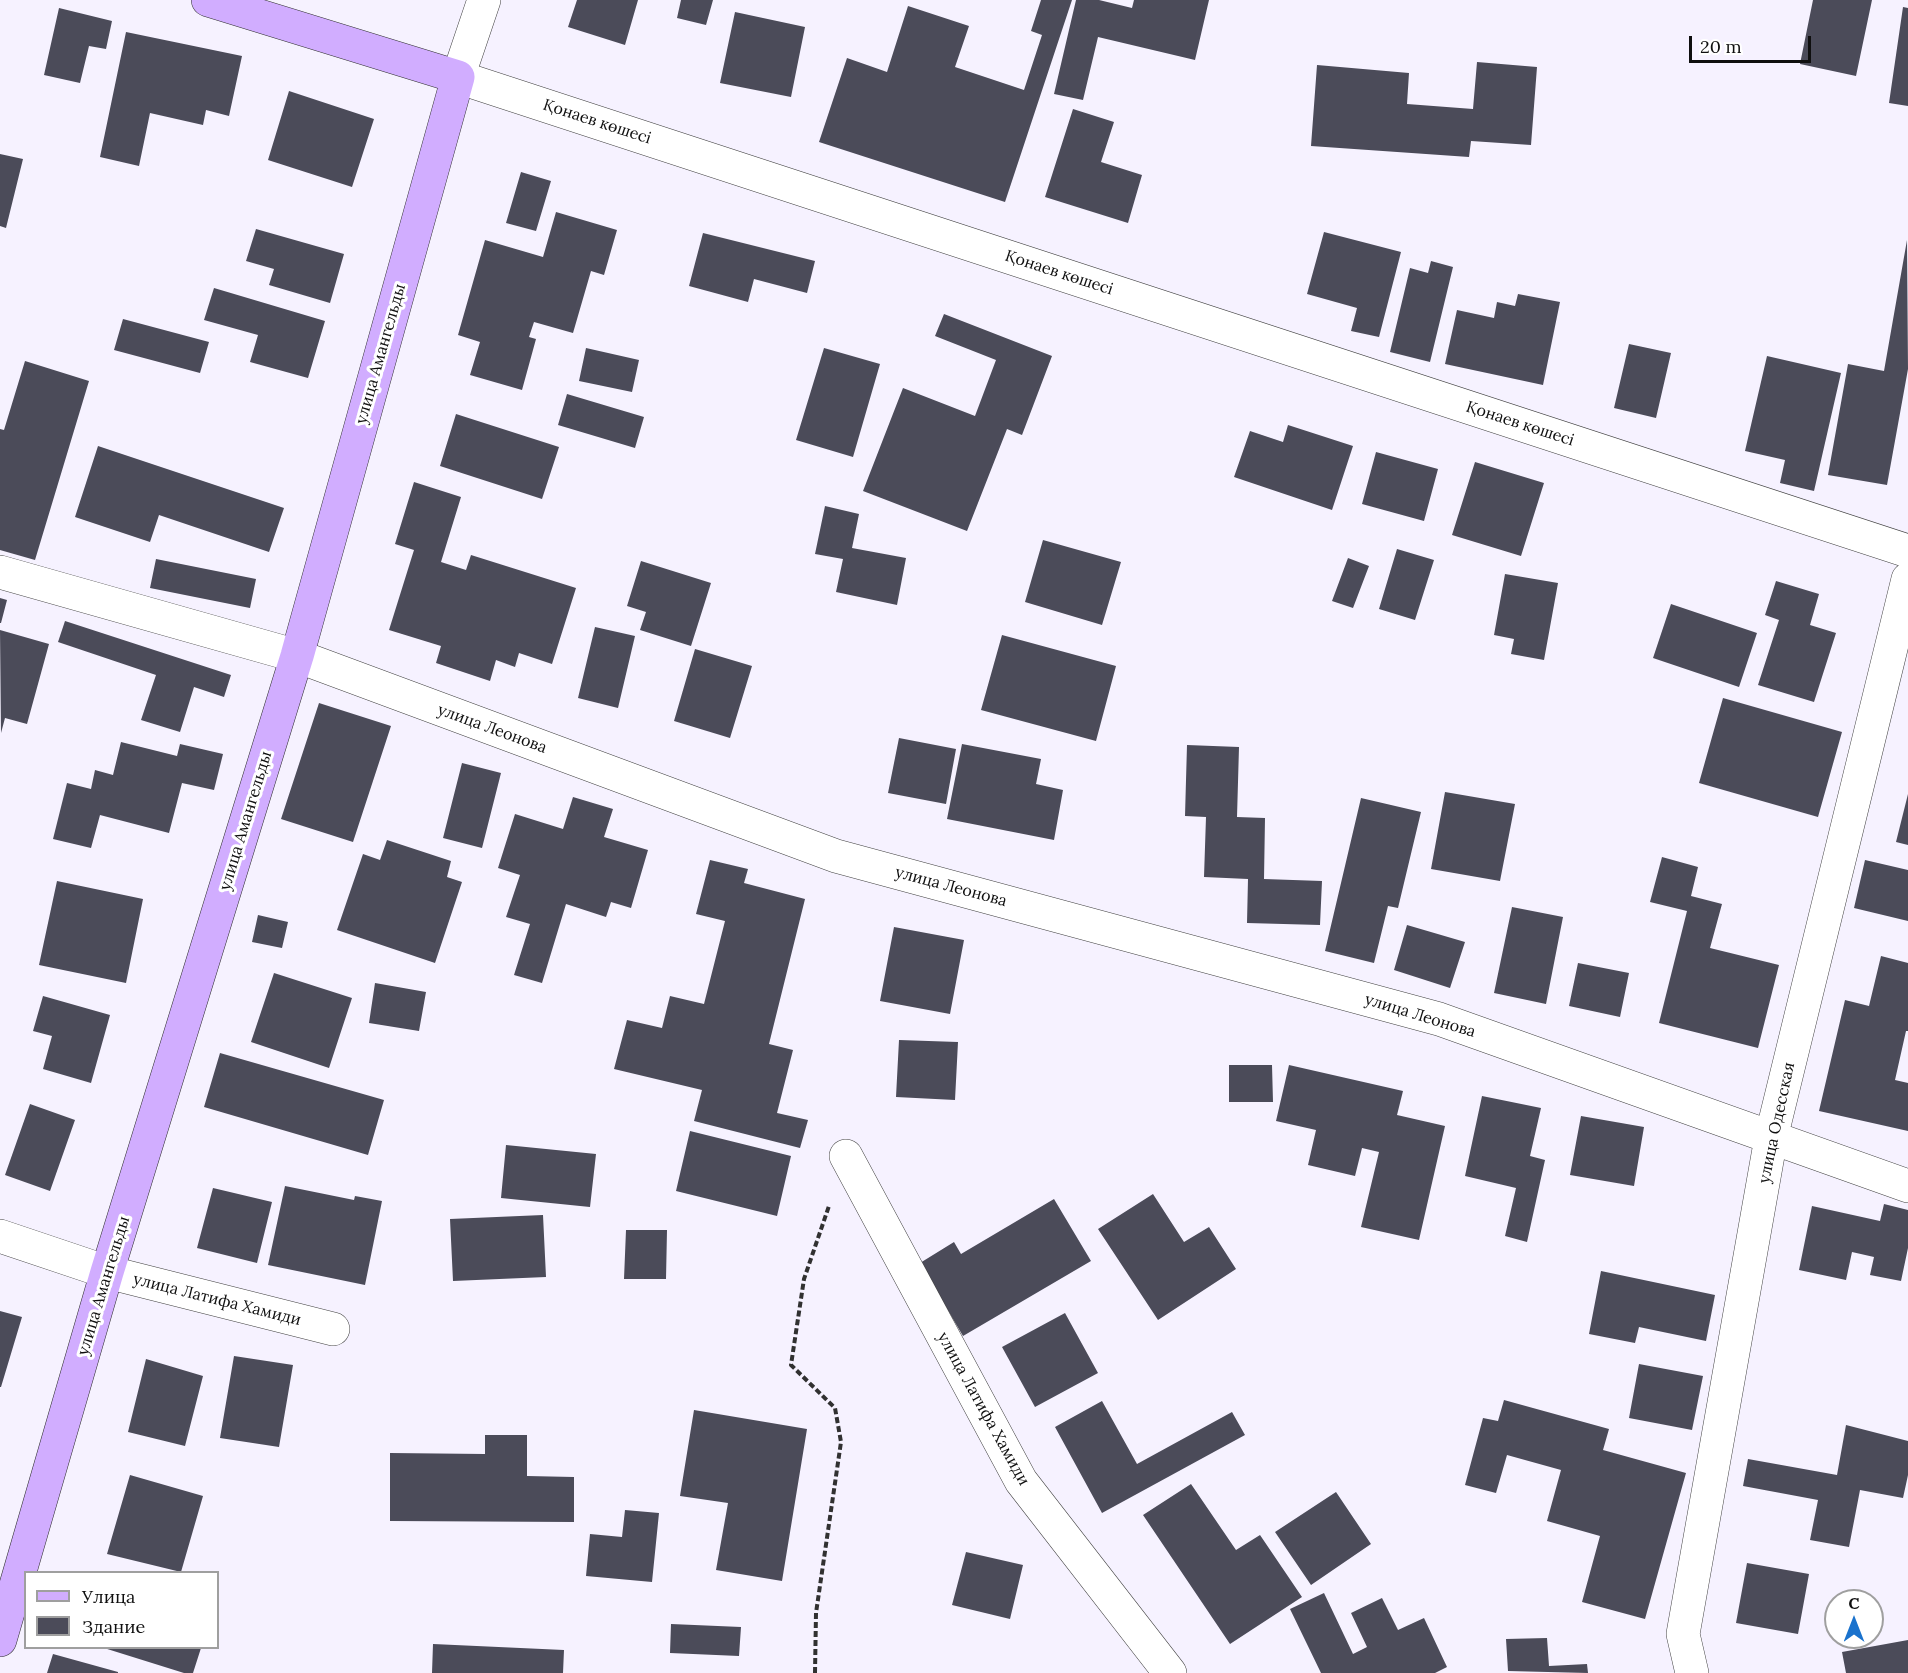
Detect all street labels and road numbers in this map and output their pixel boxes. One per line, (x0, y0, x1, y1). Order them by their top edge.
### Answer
street label: Қонаев көшесі (541, 95, 653, 149)
street label: Қонаев көшесі (1003, 246, 1115, 300)
street label: улица Амангельды (352, 282, 410, 426)
street label: Қонаев көшесі (1464, 397, 1576, 451)
street label: улица Леонова (435, 700, 549, 758)
street label: улица Амангельды (216, 749, 276, 893)
street label: улица Леонова (893, 863, 1009, 911)
street label: улица Леонова (1362, 990, 1478, 1042)
street label: улица Одесская (1755, 1061, 1799, 1185)
street label: улица Амангельды (74, 1214, 134, 1358)
street label: улица Латифа Хамиди (131, 1270, 303, 1330)
street label: улица Латифа Хамиди (933, 1329, 1033, 1489)

